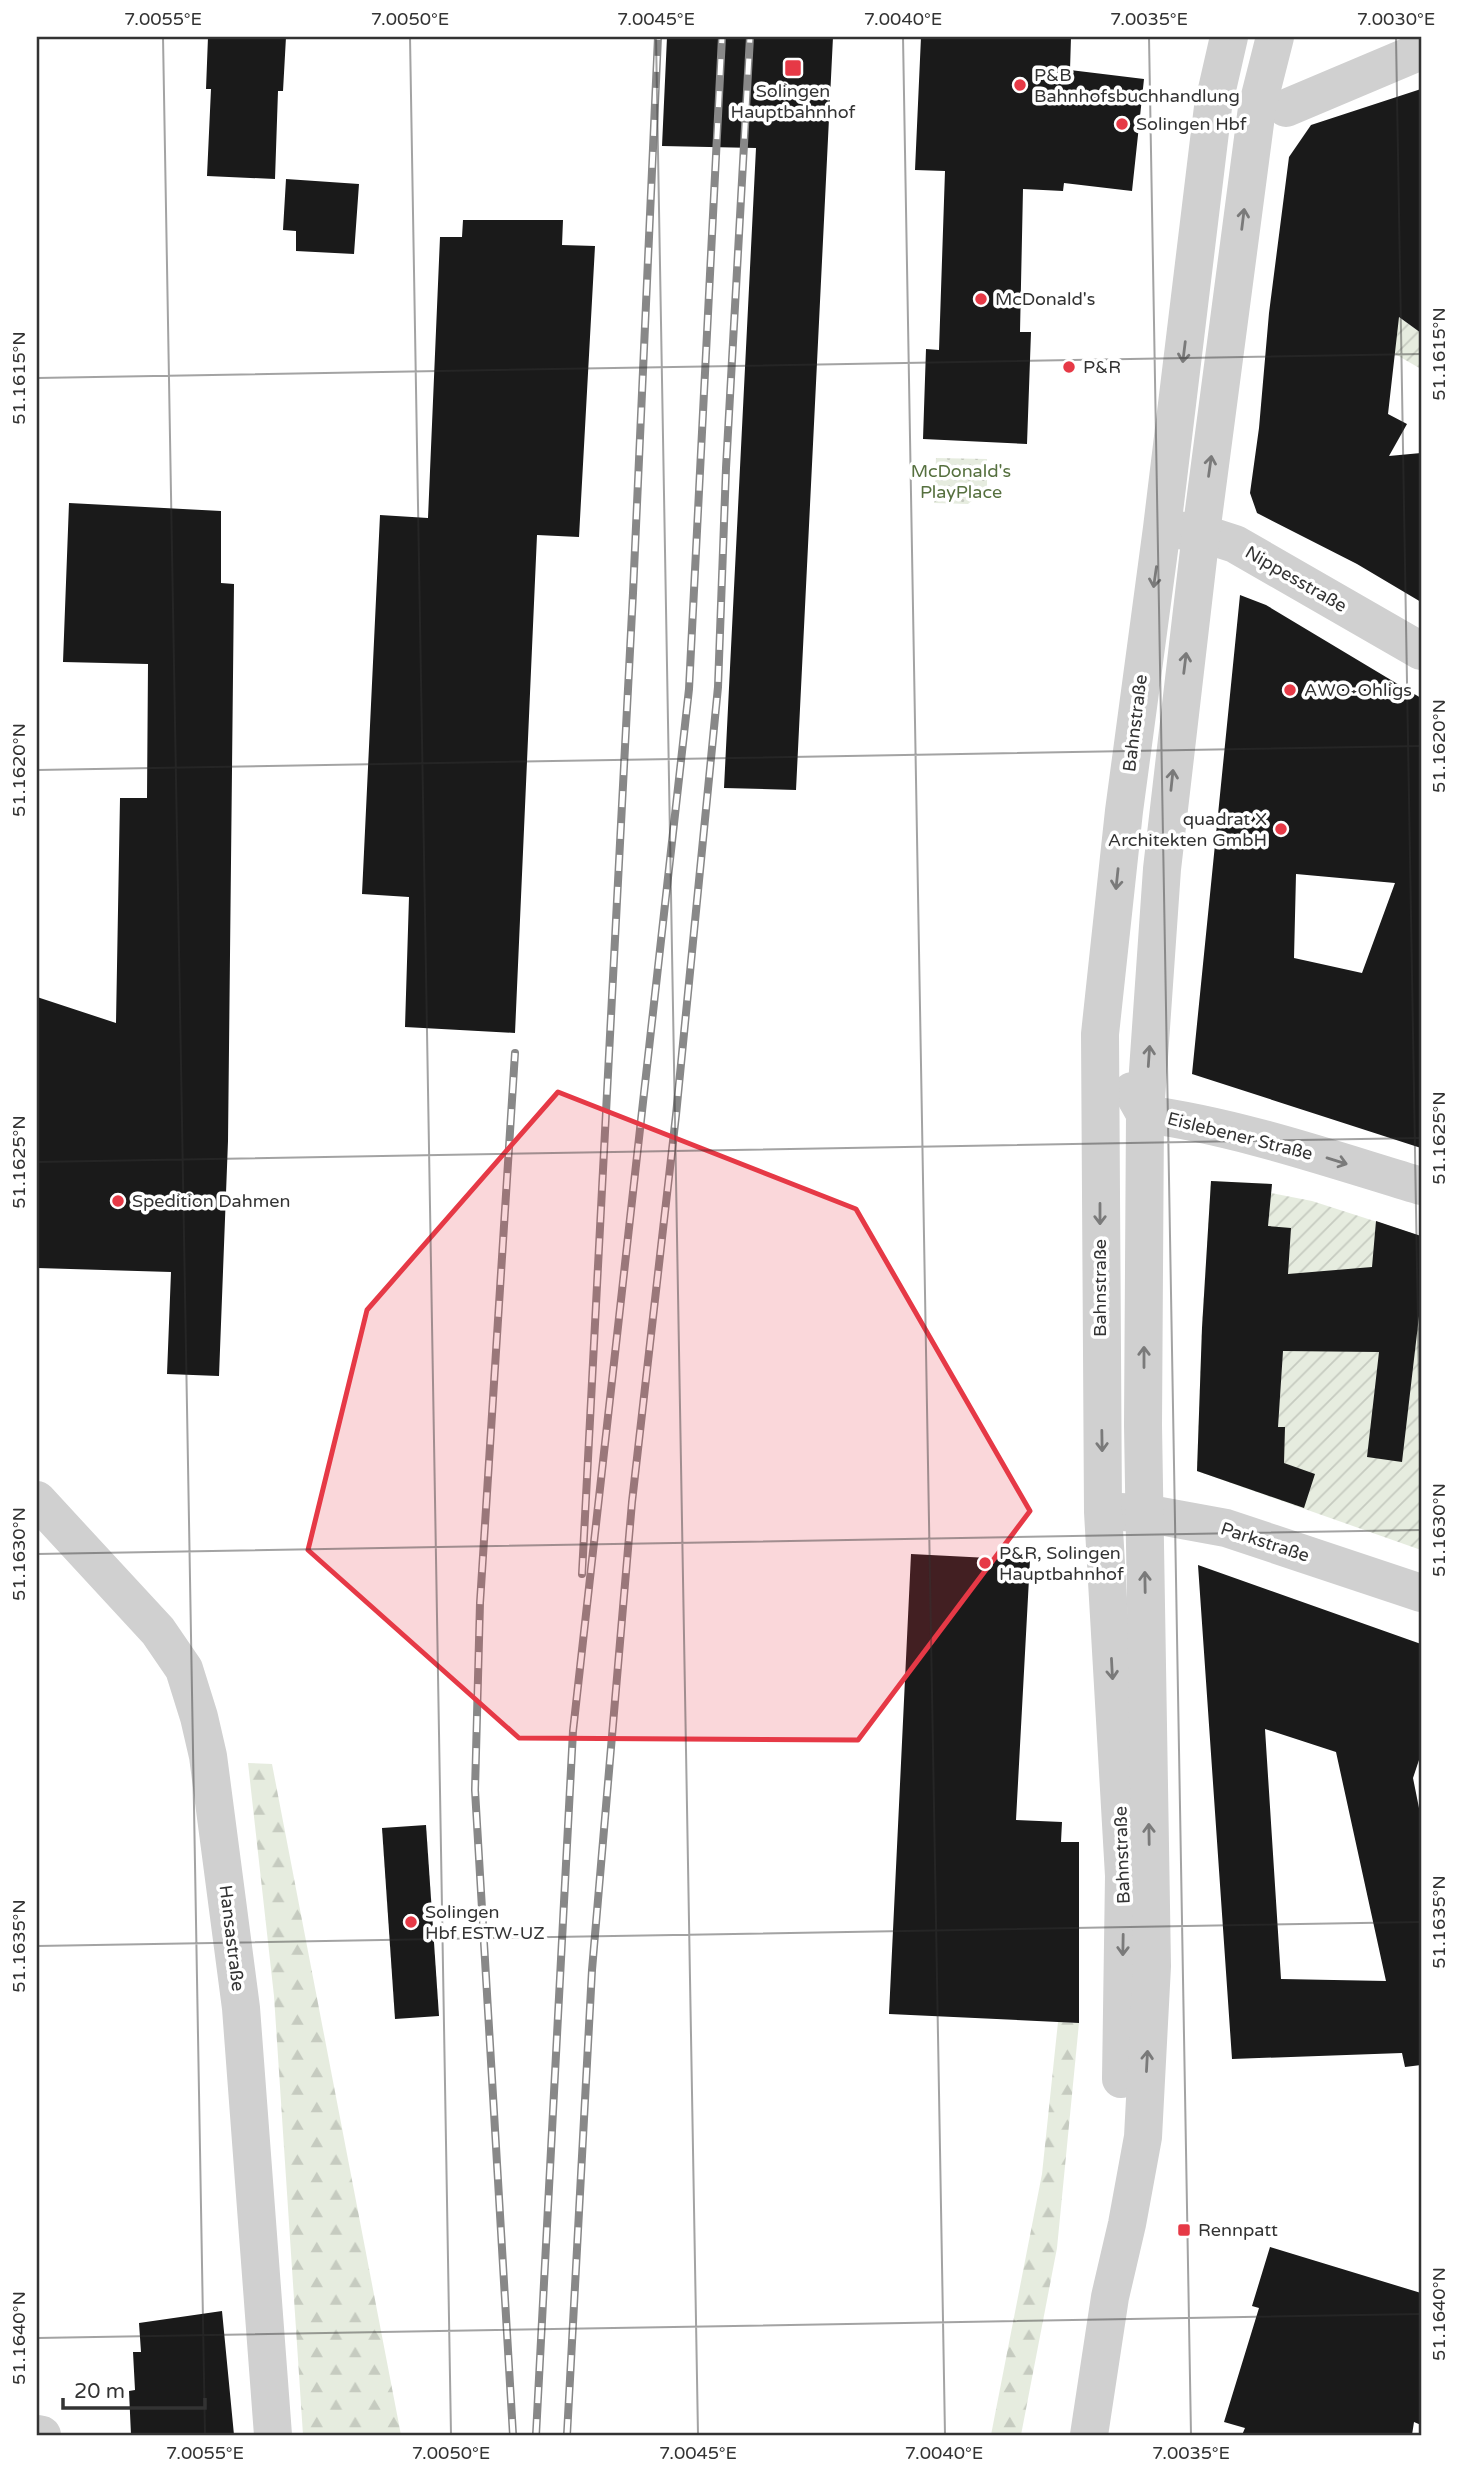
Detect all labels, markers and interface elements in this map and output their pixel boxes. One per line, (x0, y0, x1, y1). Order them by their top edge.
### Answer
text: 7.0055°E (124, 8, 202, 30)
text: 7.0050°E (371, 8, 449, 30)
text: 7.0045°E (617, 8, 695, 30)
text: 7.0040°E (864, 8, 942, 30)
text: 7.0035°E (1110, 8, 1188, 30)
text: 7.0030°E (1357, 8, 1435, 30)
marker: Solingen Hauptbahnhof (783, 58, 803, 78)
place label: P&B Bahnhofsbuchhandlung (1034, 64, 1240, 107)
marker: P&B Bahnhofsbuchhandlung (1012, 77, 1028, 93)
place label: Solingen Hauptbahnhof (731, 80, 856, 123)
place label: Solingen Hbf (1136, 113, 1247, 135)
marker: Solingen Hbf (1114, 116, 1130, 132)
one-way arrow (1236, 209, 1249, 231)
place label: McDonald's (995, 288, 1095, 310)
marker: McDonald's (973, 291, 989, 307)
text: 51.1615°N (1428, 307, 1450, 401)
text: 51.1615°N (8, 331, 30, 425)
one-way arrow (1178, 340, 1191, 362)
place label: P&R (1083, 356, 1121, 378)
marker: P&R (1061, 359, 1077, 375)
one-way arrow (1204, 455, 1217, 477)
park label: McDonald's PlayPlace (911, 460, 1011, 503)
street label: Nippesstraße (1241, 541, 1351, 617)
one-way arrow (1148, 565, 1161, 588)
one-way arrow (1179, 653, 1192, 675)
street label: Bahnstraße (1118, 673, 1152, 773)
place label: AWO-Ohligs (1304, 679, 1412, 701)
marker: AWO-Ohligs (1282, 682, 1298, 698)
text: 51.1620°N (1428, 699, 1450, 793)
text: 51.1620°N (8, 723, 30, 817)
one-way arrow (1165, 769, 1178, 792)
place label: quadrat X Architekten GmbH (1108, 808, 1267, 851)
marker: quadrat X Architekten GmbH (1273, 821, 1289, 837)
one-way arrow (1110, 867, 1123, 890)
one-way arrow (1143, 1045, 1156, 1068)
text: 51.1625°N (1428, 1091, 1450, 1185)
street label: Eislebener Straße (1165, 1107, 1315, 1165)
text: 51.1625°N (8, 1115, 30, 1209)
one-way arrow (1325, 1155, 1347, 1168)
place label: Spedition Dahmen (132, 1190, 290, 1212)
marker: Spedition Dahmen (110, 1193, 126, 1209)
one-way arrow (1093, 1202, 1107, 1225)
street label: Bahnstraße (1089, 1239, 1111, 1337)
one-way arrow (1137, 1345, 1151, 1368)
one-way arrow (1095, 1430, 1108, 1453)
text: 51.1630°N (1428, 1483, 1450, 1577)
text: 51.1630°N (8, 1507, 30, 1601)
street label: Parkstraße (1218, 1517, 1312, 1567)
place label: P&R, Solingen Hauptbahnhof (999, 1542, 1124, 1585)
marker: P&R, Solingen Hauptbahnhof (977, 1555, 993, 1571)
one-way arrow (1138, 1571, 1152, 1594)
one-way arrow (1106, 1657, 1119, 1680)
street label: Bahnstraße (1109, 1806, 1135, 1904)
one-way arrow (1143, 1823, 1156, 1846)
text: 51.1635°N (1428, 1875, 1450, 1969)
street label: Hansastraße (215, 1884, 249, 1992)
text: 51.1635°N (8, 1899, 30, 1993)
place label: Solingen Hbf ESTW-UZ (425, 1901, 545, 1944)
marker: Solingen Hbf ESTW-UZ (403, 1914, 419, 1930)
one-way arrow (1116, 1933, 1130, 1956)
one-way arrow (1140, 2050, 1153, 2073)
place label: Rennpatt (1198, 2219, 1278, 2241)
marker: Rennpatt (1176, 2222, 1192, 2238)
text: 51.1640°N (1428, 2267, 1450, 2361)
text: 51.1640°N (8, 2291, 30, 2385)
scale bar (63, 2367, 205, 2411)
text: 20 m (74, 2379, 125, 2404)
text: 7.0055°E (166, 2442, 244, 2464)
text: 7.0050°E (412, 2442, 490, 2464)
text: 7.0045°E (659, 2442, 737, 2464)
text: 7.0040°E (905, 2442, 983, 2464)
text: 7.0035°E (1152, 2442, 1230, 2464)

